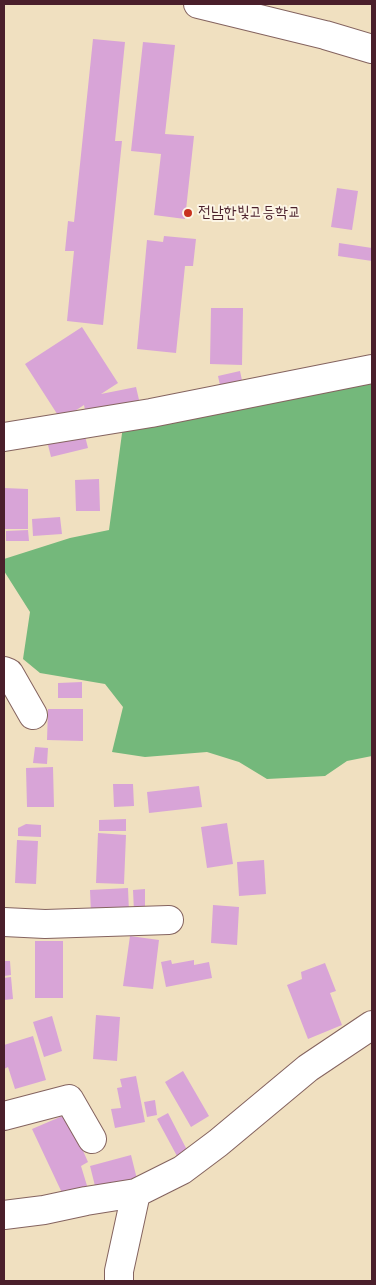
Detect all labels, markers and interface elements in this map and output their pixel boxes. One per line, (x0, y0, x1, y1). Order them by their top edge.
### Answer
place label: 전남한빛고등학교 (198, 203, 301, 223)
marker: 전남한빛고등학교 (182, 207, 194, 219)

